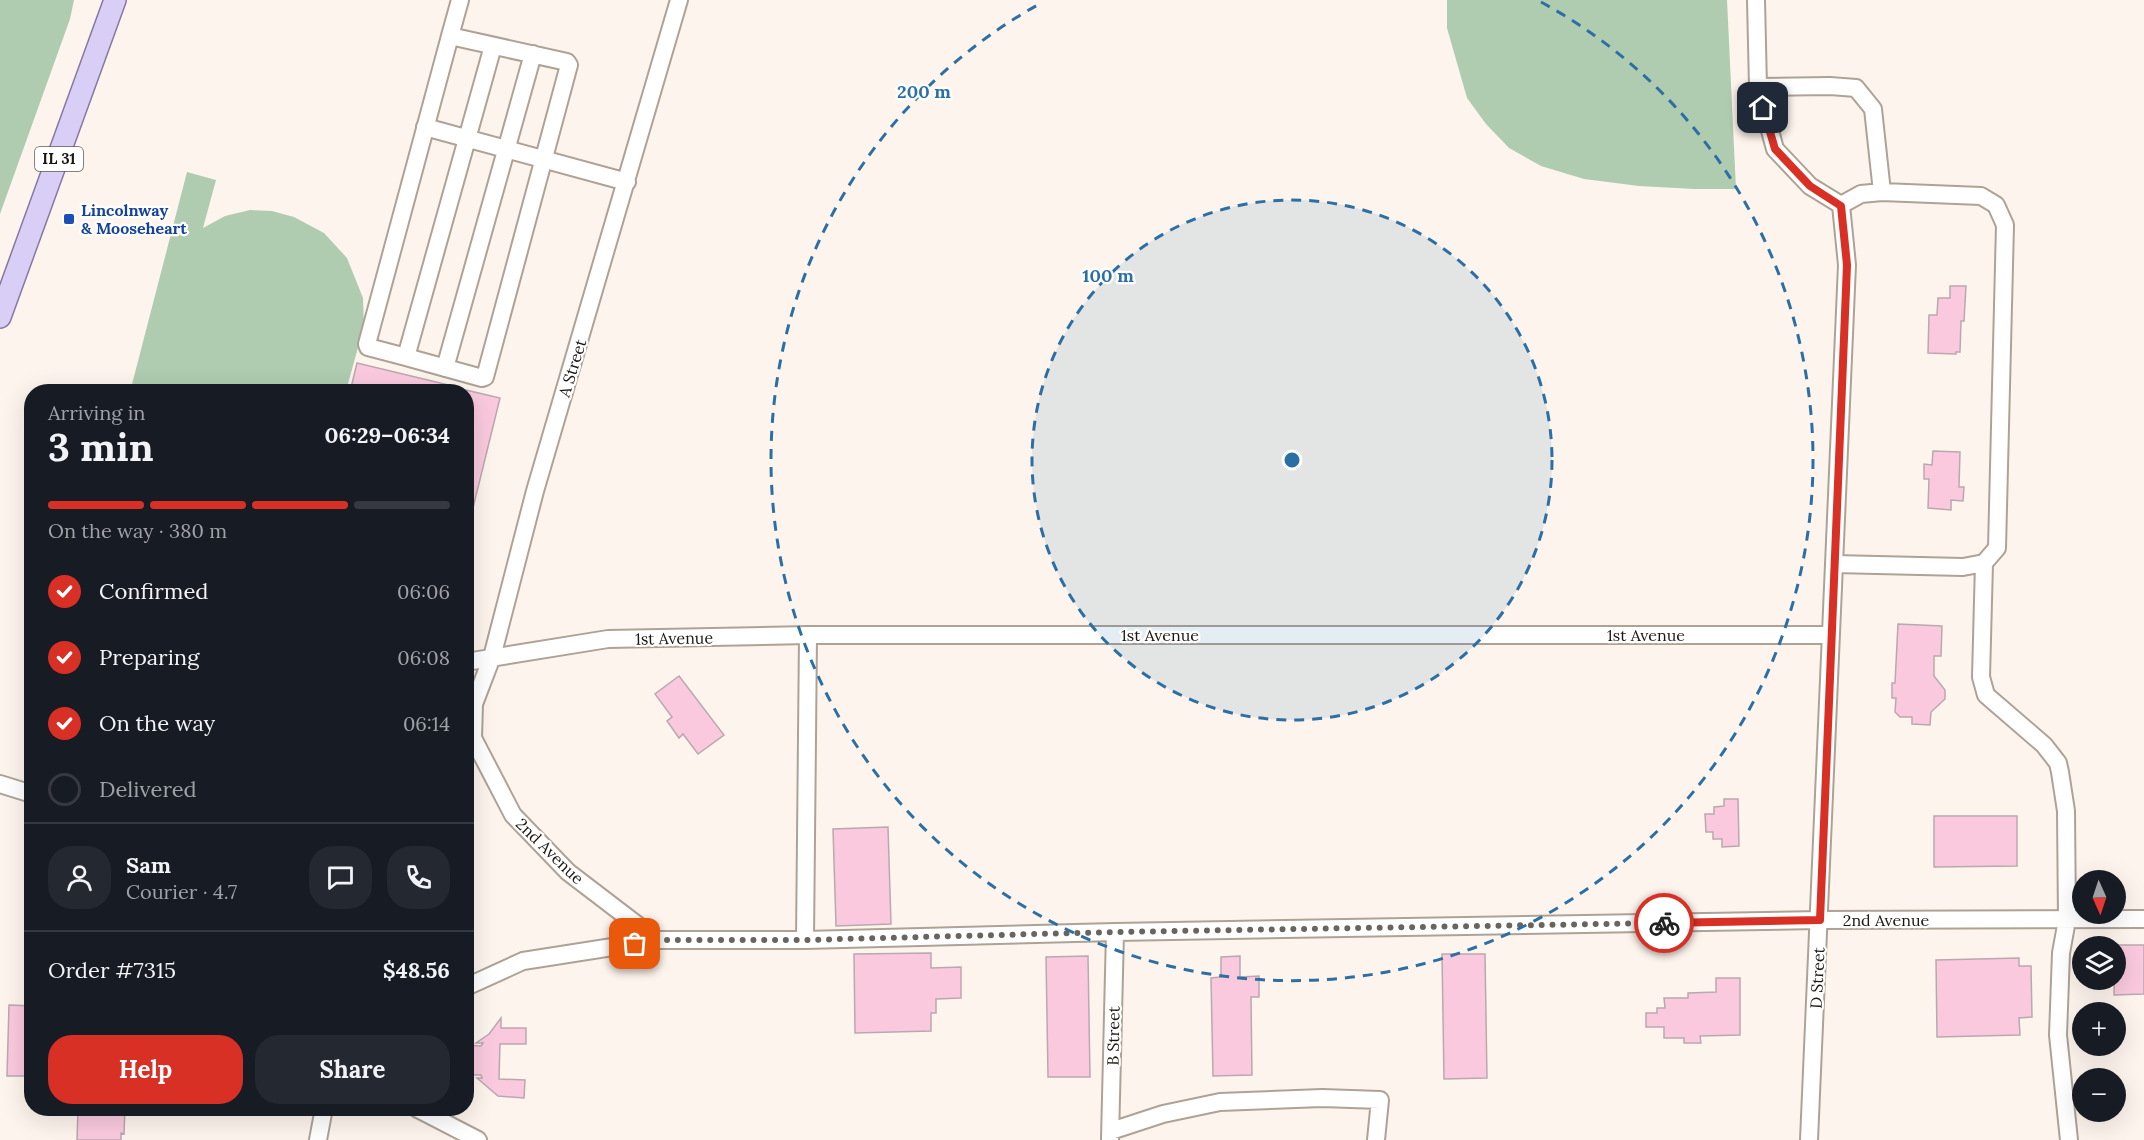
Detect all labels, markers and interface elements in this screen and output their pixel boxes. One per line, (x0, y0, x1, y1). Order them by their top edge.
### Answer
text: 200 m (897, 80, 951, 103)
pin (1737, 82, 1788, 133)
icon: home (1746, 91, 1779, 124)
road number: IL 31 (35, 147, 83, 171)
place label: Lincolnway & Mooseheart (81, 200, 187, 238)
marker: Lincolnway & Mooseheart (62, 212, 76, 226)
text: 100 m (1082, 264, 1134, 287)
street label: A Street (553, 336, 591, 400)
text: Arriving in (48, 400, 145, 425)
text: 06:29–06:34 (325, 421, 450, 449)
text: 3 min (48, 422, 154, 472)
centre of rings (1282, 450, 1302, 470)
text: On the way · 380 m (48, 518, 227, 543)
icon: check (48, 575, 81, 608)
text: Confirmed (99, 577, 208, 605)
text: 06:06 (397, 579, 450, 604)
street label: 1st Avenue (1121, 625, 1199, 645)
street label: 1st Avenue (1607, 625, 1685, 645)
street label: 1st Avenue (635, 627, 713, 649)
icon: check (48, 641, 81, 674)
text: Preparing (99, 643, 199, 671)
text: 06:08 (397, 645, 450, 670)
icon: check (48, 707, 81, 740)
text: On the way (99, 709, 215, 737)
text: 06:14 (403, 711, 450, 736)
text: Delivered (99, 775, 197, 803)
street label: 2nd Avenue (512, 814, 588, 888)
button: person (48, 846, 111, 909)
button: chat (309, 846, 372, 909)
button: phone (387, 846, 450, 909)
text: Sam (126, 851, 171, 879)
north arrow (2072, 870, 2126, 924)
map controls (2072, 870, 2126, 1122)
text: Courier · 4.7 (126, 879, 237, 904)
courier (1634, 893, 1694, 953)
icon: bike (1648, 907, 1681, 940)
street label: 2nd Avenue (1843, 910, 1930, 930)
pin (609, 918, 660, 969)
icon: bag (618, 927, 651, 960)
button: layers (2072, 936, 2126, 990)
street label: D Street (1805, 946, 1829, 1009)
text: Order #7315 (48, 956, 176, 984)
text: $48.56 (383, 956, 450, 984)
button: + (2072, 1002, 2126, 1056)
street label: B Street (1102, 1005, 1124, 1066)
button: Help (48, 1035, 243, 1104)
button: Share (255, 1035, 450, 1104)
button: − (2072, 1068, 2126, 1122)

